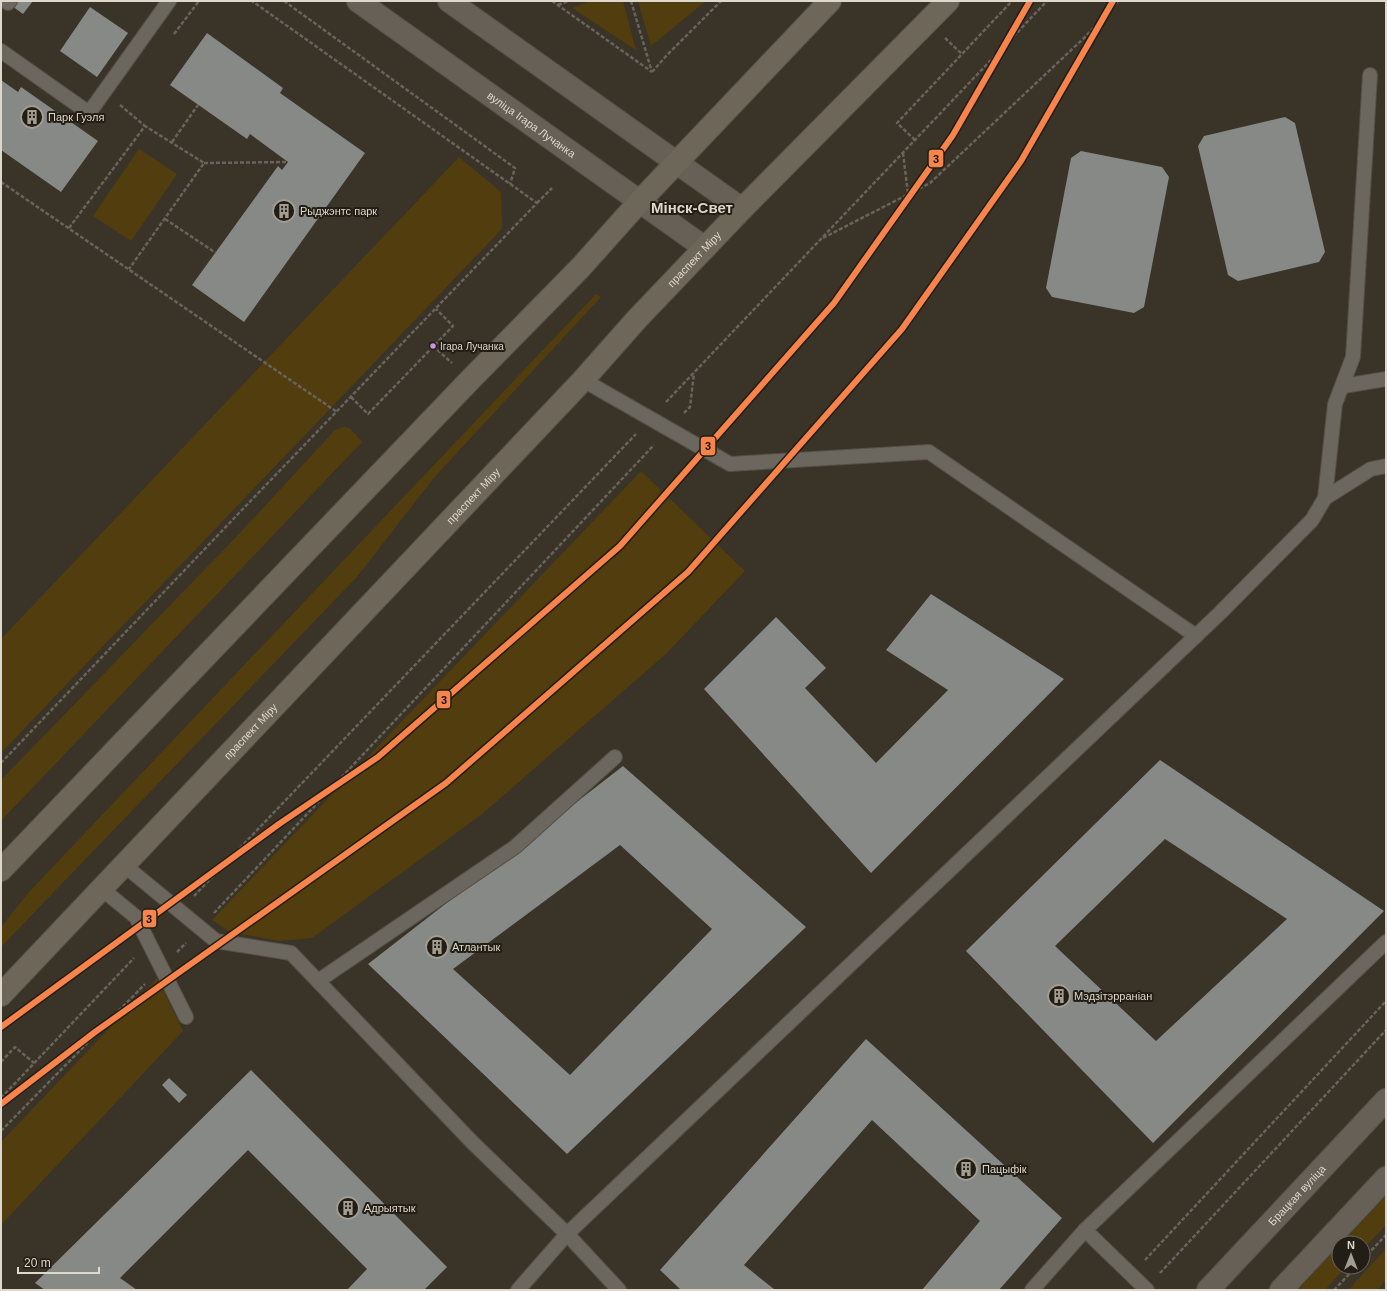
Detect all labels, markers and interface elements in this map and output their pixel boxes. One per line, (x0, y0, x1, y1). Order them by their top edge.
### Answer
street label: вуліца Ігара Лучанка (485, 89, 579, 161)
building icon: Парк Гуэля (19, 104, 45, 130)
place label: Парк Гуэля (48, 111, 104, 123)
line badge: 3 (928, 149, 944, 168)
text: 3 (933, 153, 939, 165)
building icon: Рыджэнтс парк (271, 198, 297, 224)
district label: Мінск-Свет (651, 199, 733, 216)
place label: Рыджэнтс парк (300, 205, 377, 217)
street label: праспект Міру (665, 229, 724, 289)
marker: Ігара Лучанка (428, 341, 438, 351)
place label: Ігара Лучанка (440, 341, 504, 352)
line badge: 3 (700, 436, 716, 456)
text: 3 (705, 440, 711, 452)
street label: праспект Міру (444, 465, 503, 526)
line badge: 3 (436, 690, 451, 709)
text: 3 (441, 694, 447, 706)
street label: праспект Міру (221, 701, 280, 762)
line badge: 3 (142, 909, 157, 928)
text: 3 (146, 913, 152, 925)
building icon: Атлантык (424, 934, 450, 960)
place label: Атлантык (452, 941, 500, 953)
building icon: Мэдзітэрраніан (1046, 983, 1072, 1009)
place label: Мэдзітэрраніан (1074, 990, 1152, 1002)
building icon: Пацыфік (953, 1156, 979, 1182)
street label: Брацкая вуліца (1266, 1162, 1329, 1228)
place label: Пацыфік (982, 1163, 1027, 1175)
building icon: Адрыятык (335, 1195, 361, 1221)
place label: Адрыятык (364, 1202, 416, 1214)
north arrow (1331, 1235, 1371, 1275)
text: N (1347, 1239, 1355, 1251)
scale bar (18, 1249, 99, 1275)
text: 20 m (24, 1256, 51, 1270)

